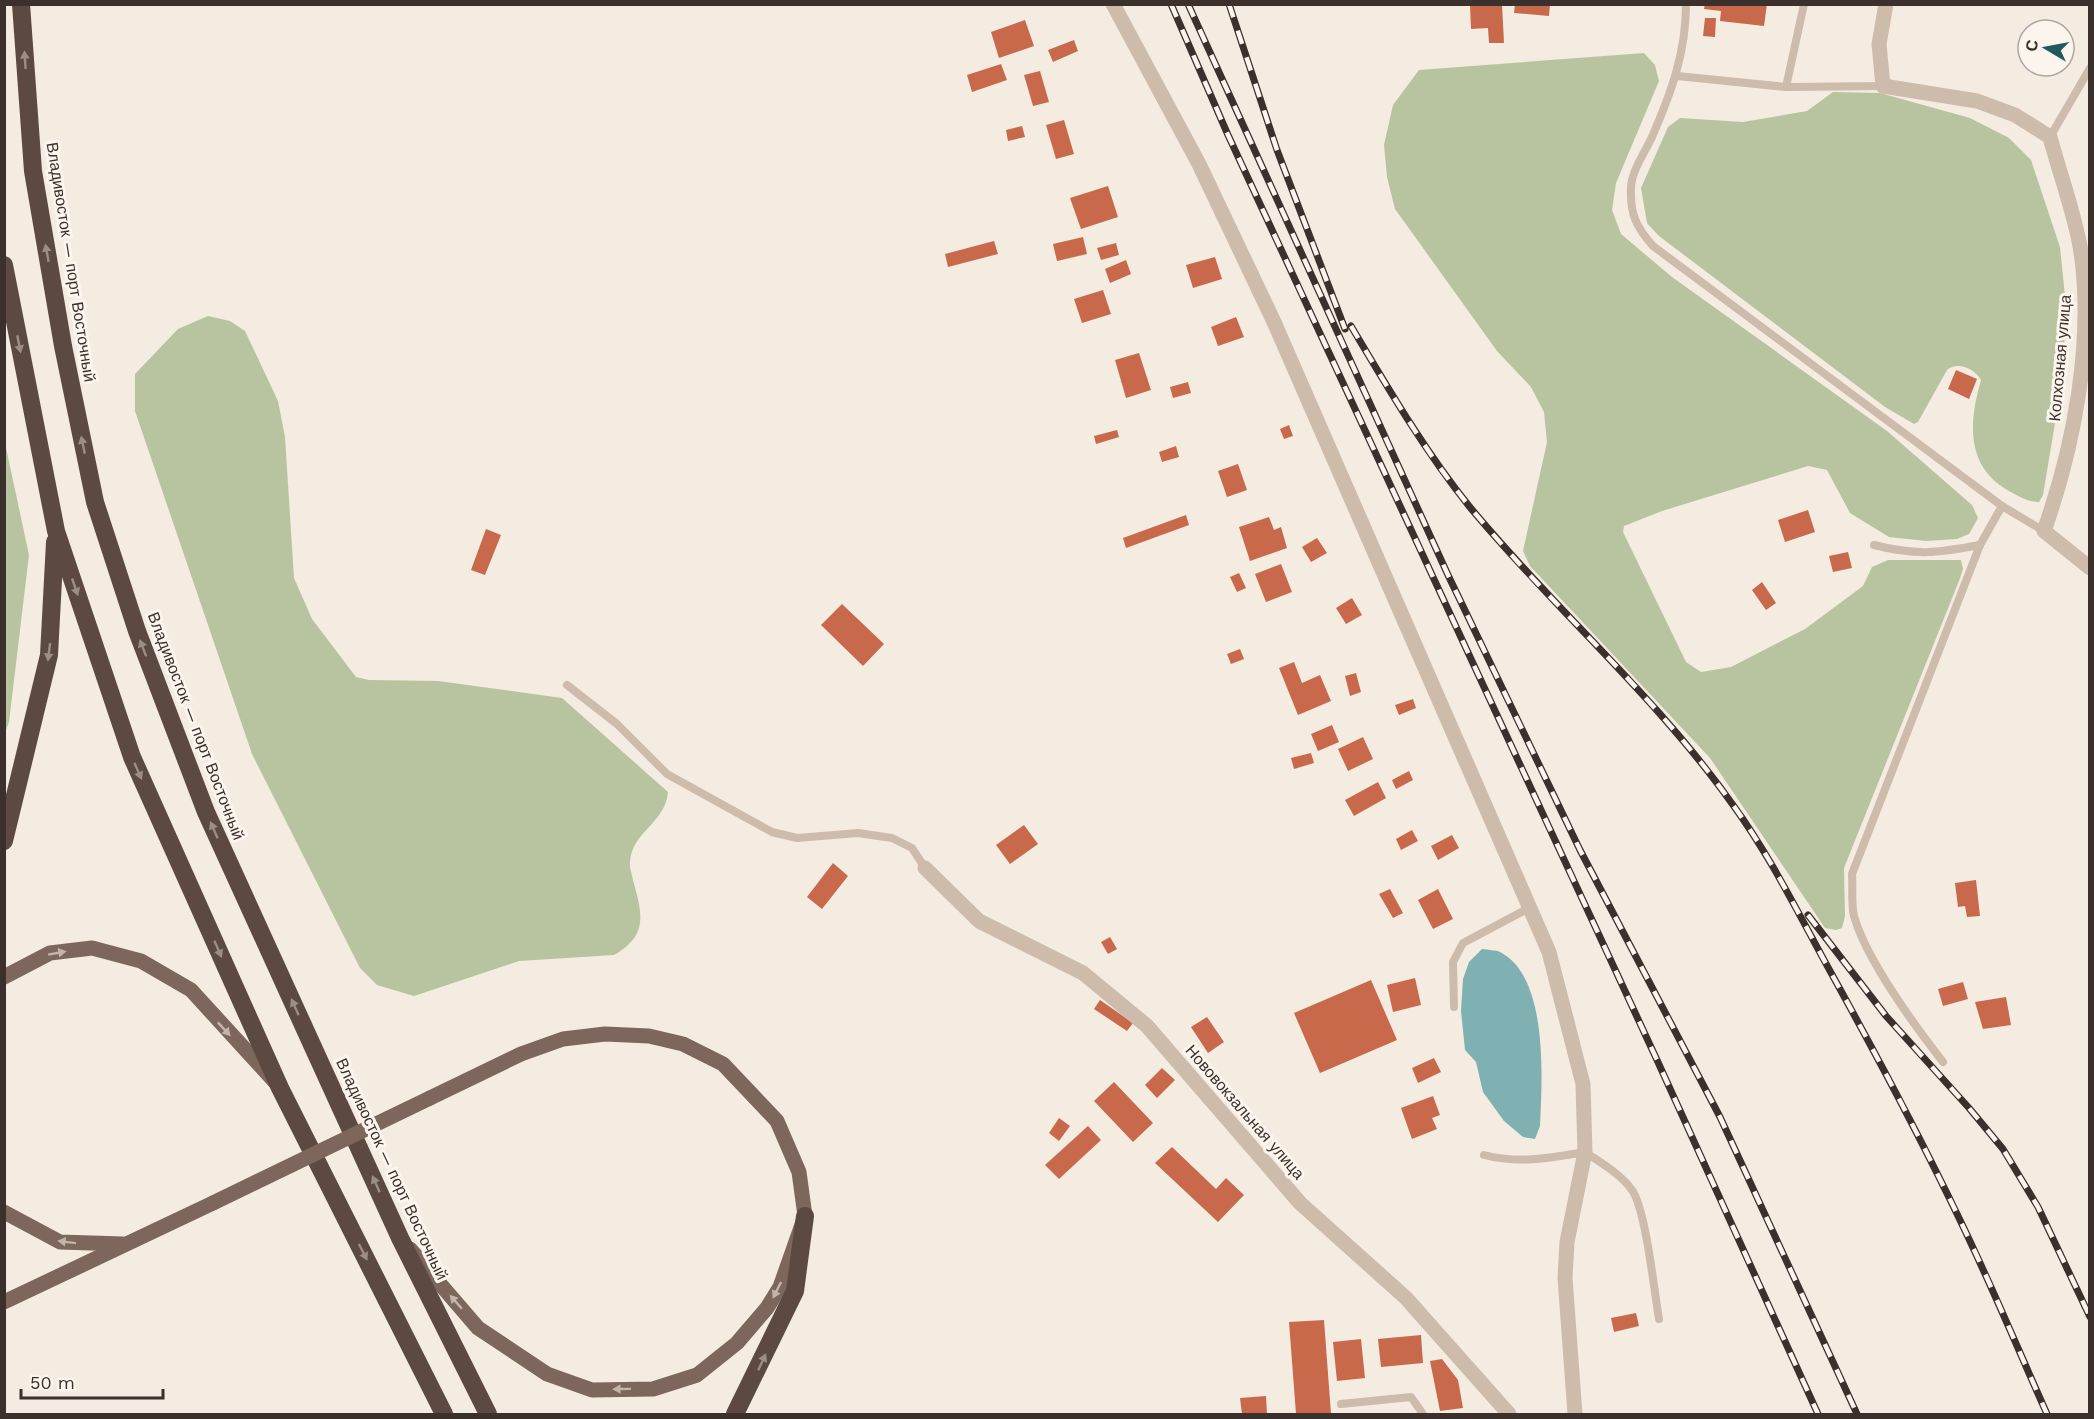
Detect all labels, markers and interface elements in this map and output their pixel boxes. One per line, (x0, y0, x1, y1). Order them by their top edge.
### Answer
north arrow (2016, 18, 2076, 78)
text: С (2021, 38, 2042, 53)
one-way arrow (20, 50, 30, 69)
street label: Владивосток — порт Восточный (43, 141, 99, 383)
one-way arrow (43, 243, 52, 262)
street label: Колхозная улица (2045, 294, 2075, 422)
one-way arrow (15, 334, 24, 353)
one-way arrow (78, 435, 88, 454)
one-way arrow (70, 578, 80, 596)
street label: Владивосток — порт Восточный (144, 609, 248, 843)
one-way arrow (138, 639, 147, 657)
one-way arrow (44, 643, 53, 662)
one-way arrow (134, 762, 143, 779)
one-way arrow (210, 821, 219, 838)
one-way arrow (213, 940, 223, 958)
one-way arrow (48, 948, 67, 957)
one-way arrow (290, 998, 299, 1016)
one-way arrow (217, 1021, 231, 1035)
street label: Нововокзальная улица (1181, 1041, 1309, 1183)
street label: Владивосток — порт Восточный (332, 1055, 452, 1283)
one-way arrow (371, 1175, 381, 1193)
one-way arrow (58, 1237, 77, 1246)
one-way arrow (358, 1244, 368, 1261)
one-way arrow (772, 1282, 782, 1299)
one-way arrow (450, 1295, 463, 1310)
one-way arrow (757, 1354, 766, 1371)
scale bar (21, 1362, 164, 1400)
text: 50 m (30, 1372, 75, 1393)
one-way arrow (613, 1385, 632, 1394)

